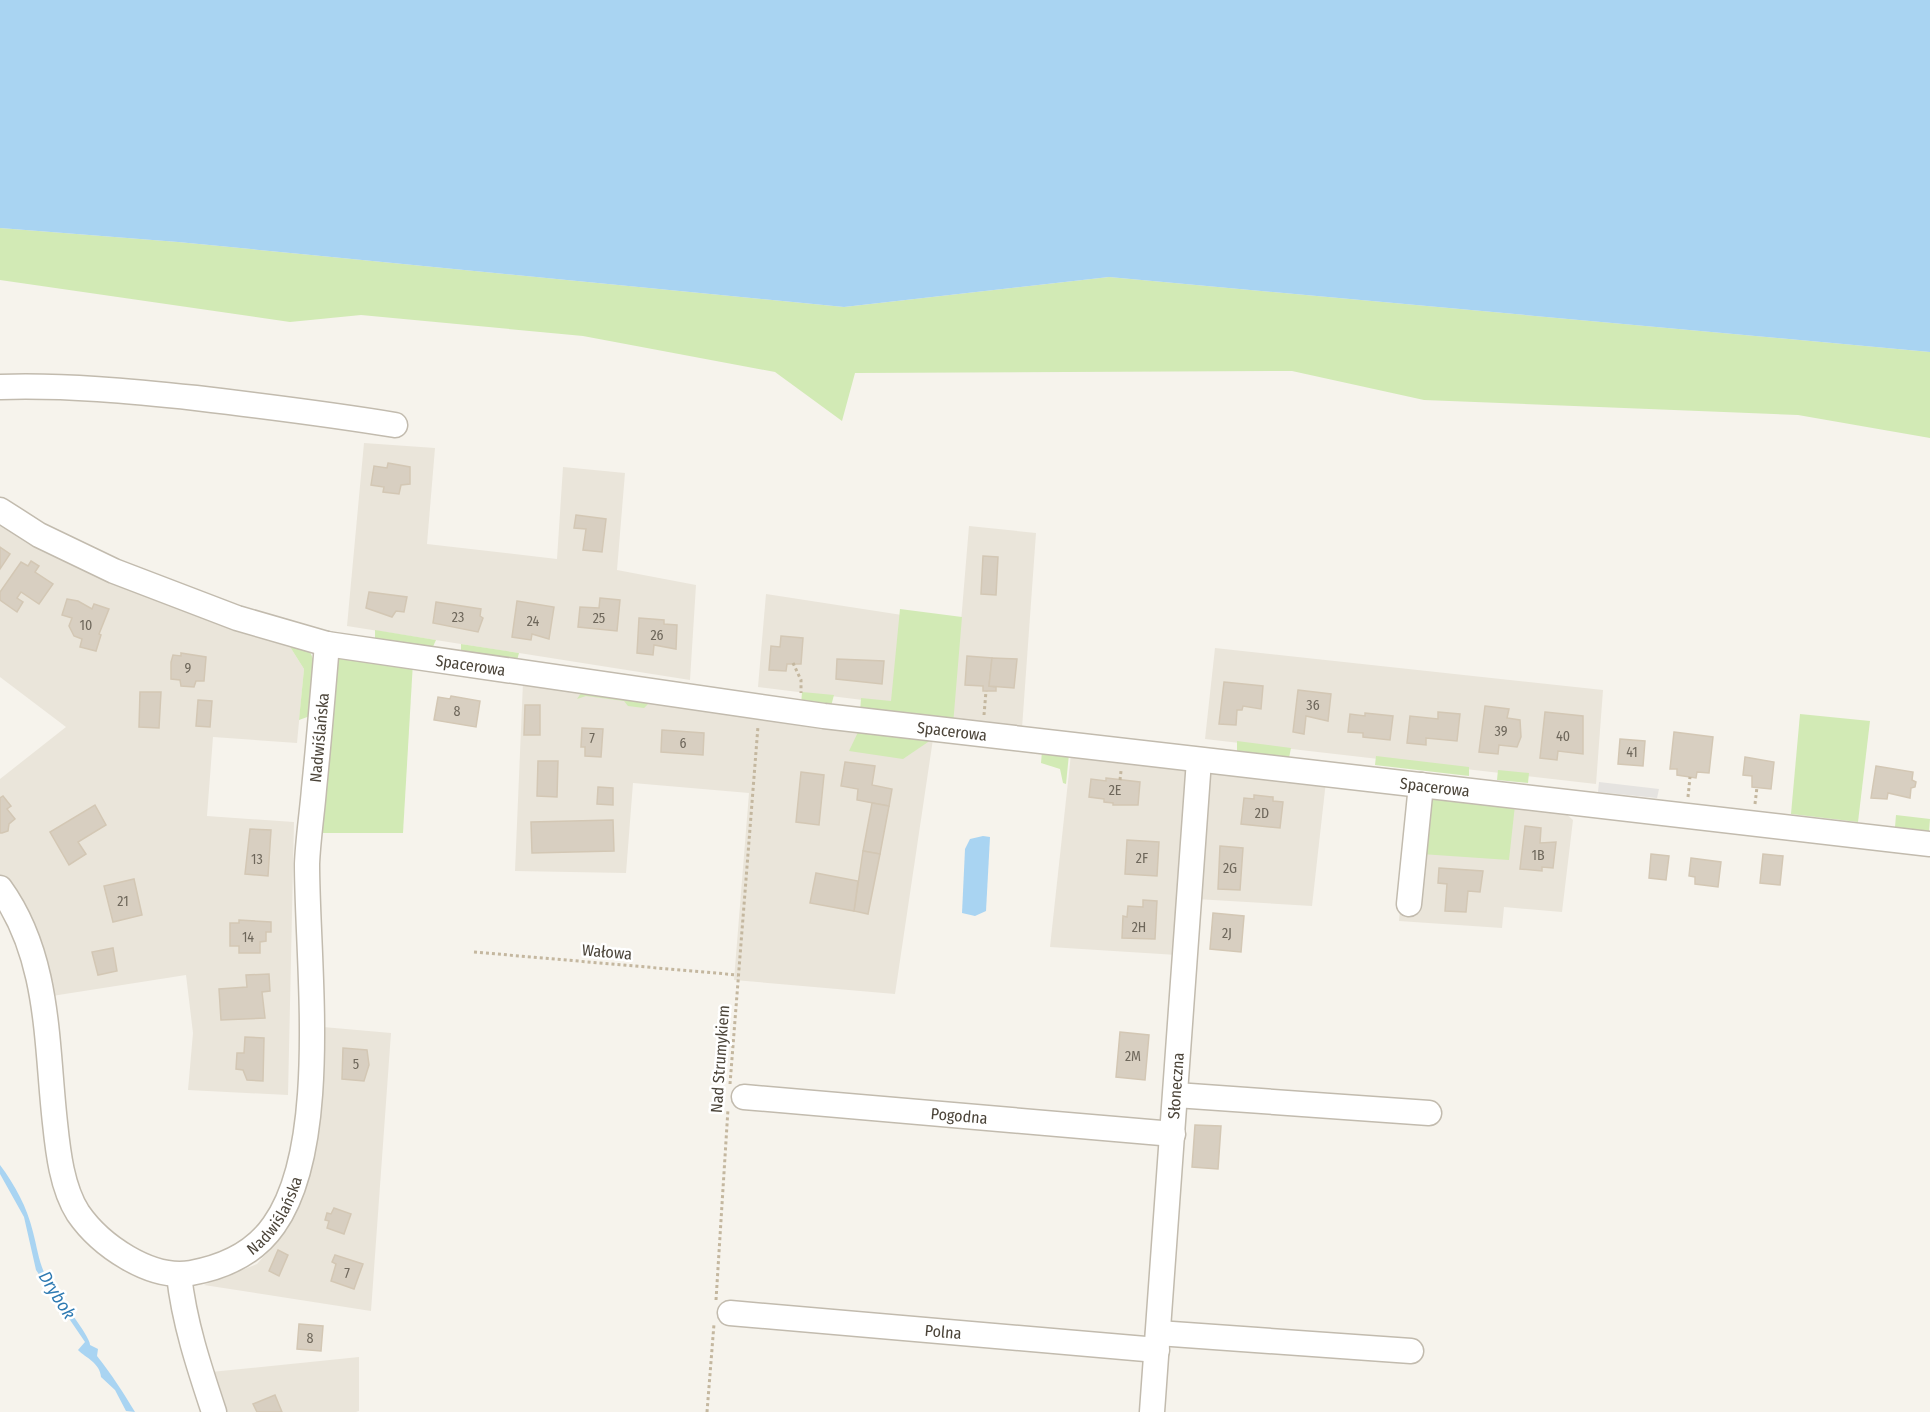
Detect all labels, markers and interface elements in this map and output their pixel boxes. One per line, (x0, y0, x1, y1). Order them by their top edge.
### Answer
house number: 23 (452, 609, 464, 626)
house number: 25 (593, 610, 605, 627)
house number: 24 (527, 613, 540, 630)
house number: 10 (80, 617, 92, 634)
house number: 26 (650, 627, 664, 644)
street label: Spacerowa (434, 650, 507, 679)
house number: 9 (185, 660, 192, 677)
street label: Nadwiślańska (305, 692, 332, 783)
house number: 36 (1306, 697, 1320, 714)
house number: 8 (454, 703, 461, 720)
street label: Spacerowa (916, 717, 988, 744)
house number: 39 (1495, 723, 1508, 740)
house number: 40 (1556, 728, 1570, 745)
house number: 7 (589, 730, 595, 747)
house number: 6 (680, 735, 687, 752)
house number: 41 (1626, 744, 1638, 761)
street label: Spacerowa (1399, 773, 1471, 800)
house number: 2E (1109, 782, 1122, 799)
house number: 2D (1255, 805, 1269, 822)
house number: 1B (1531, 847, 1545, 864)
house number: 2F (1136, 850, 1148, 867)
house number: 13 (251, 851, 263, 868)
house number: 2G (1223, 860, 1237, 877)
house number: 21 (117, 893, 129, 910)
house number: 2H (1132, 919, 1146, 936)
house number: 2J (1222, 925, 1232, 942)
house number: 14 (242, 929, 254, 946)
street label: Wałowa (581, 940, 633, 964)
street label: Nad Strumykiem (707, 1004, 733, 1114)
house number: 2M (1125, 1048, 1141, 1065)
street label: Słoneczna (1164, 1052, 1187, 1120)
house number: 5 (353, 1056, 359, 1073)
street label: Pogodna (930, 1104, 988, 1127)
street label: Nadwiślańska (243, 1174, 305, 1258)
house number: 7 (344, 1265, 350, 1282)
water label: Drybok (34, 1267, 80, 1323)
street label: Polna (924, 1320, 963, 1343)
house number: 8 (307, 1330, 314, 1347)

